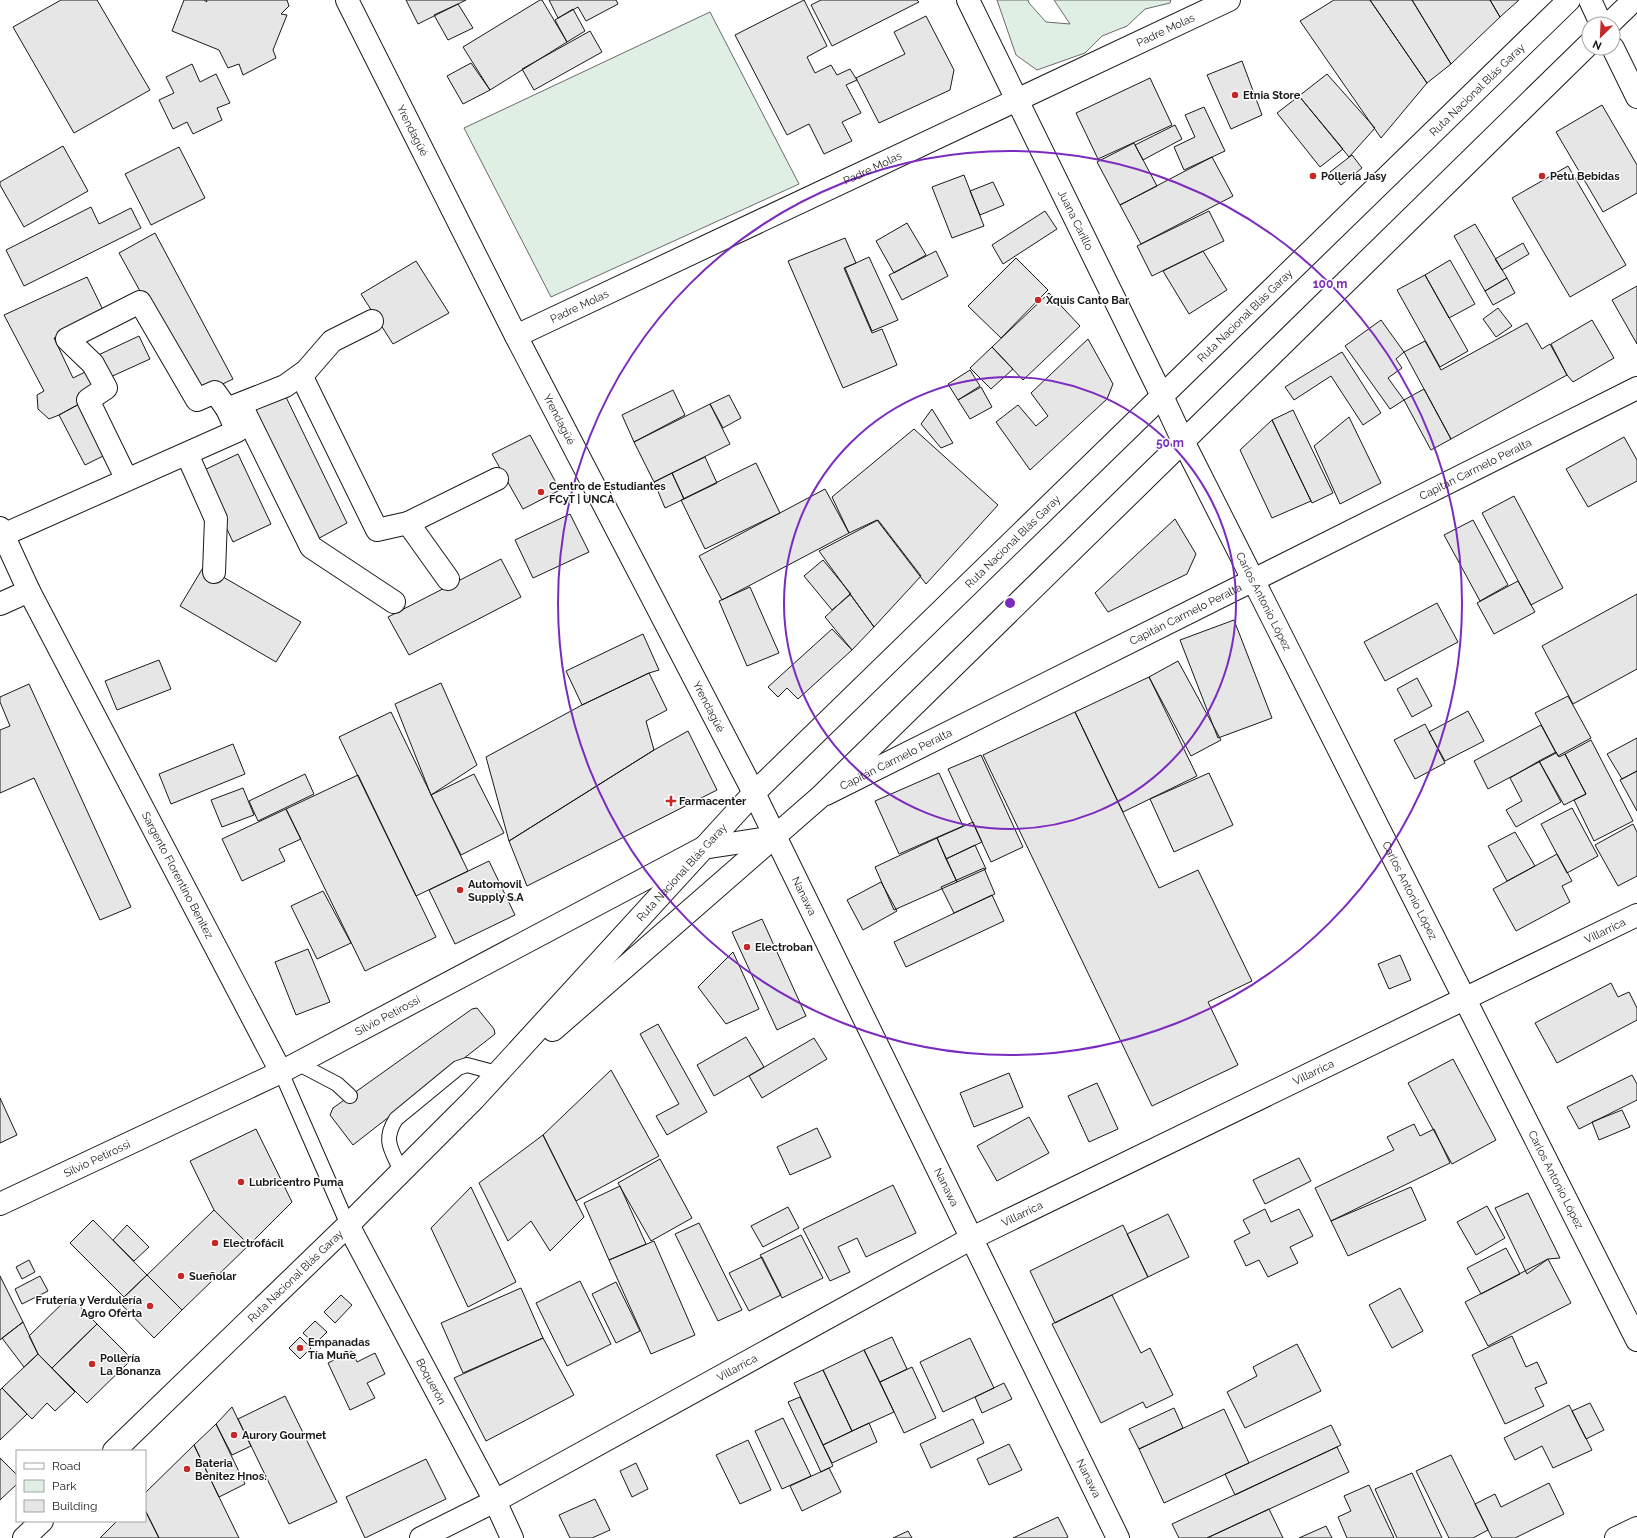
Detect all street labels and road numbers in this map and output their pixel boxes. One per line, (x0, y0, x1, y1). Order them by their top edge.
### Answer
street label: Padre Molas (1134, 11, 1197, 50)
street label: Ruta Nacional Blás Garay (1427, 41, 1528, 139)
street label: Yrendagüé (394, 103, 431, 159)
street label: Padre Molas (841, 149, 904, 188)
street label: Juana Carillo (1055, 188, 1096, 253)
street label: Ruta Nacional Blás Garay (1195, 267, 1295, 365)
street label: Padre Molas (548, 287, 611, 326)
street label: Yrendagüé (540, 392, 578, 448)
street label: Capitán Carmelo Peralta (1417, 436, 1534, 503)
street label: Ruta Nacional Blás Garay (963, 493, 1063, 591)
street label: Carlos Antonio López (1233, 550, 1294, 653)
street label: Capitán Carmelo Peralta (1127, 581, 1244, 648)
street label: Yrendagüé (690, 679, 727, 735)
street label: Capitán Carmelo Peralta (838, 726, 954, 793)
street label: Sargento Florentino Benitez (139, 810, 216, 941)
street label: Ruta Nacional Blás Garay (634, 821, 730, 924)
street label: Carlos Antonio López (1379, 839, 1440, 942)
street label: Nanawa (789, 875, 819, 918)
street label: Villarrica (1582, 916, 1628, 947)
street label: Silvio Petirossi (353, 993, 423, 1039)
street label: Villarrica (1291, 1057, 1336, 1088)
street label: Carlos Antonio López (1525, 1128, 1586, 1232)
street label: Silvio Petirossi (62, 1138, 132, 1180)
street label: Nanawa (931, 1166, 961, 1209)
street label: Villarrica (1000, 1199, 1045, 1230)
street label: Ruta Nacional Blás Garay (245, 1227, 346, 1325)
street label: Villarrica (715, 1352, 760, 1384)
street label: Boquerón (413, 1356, 448, 1407)
street label: Nanawa (1073, 1457, 1103, 1500)

